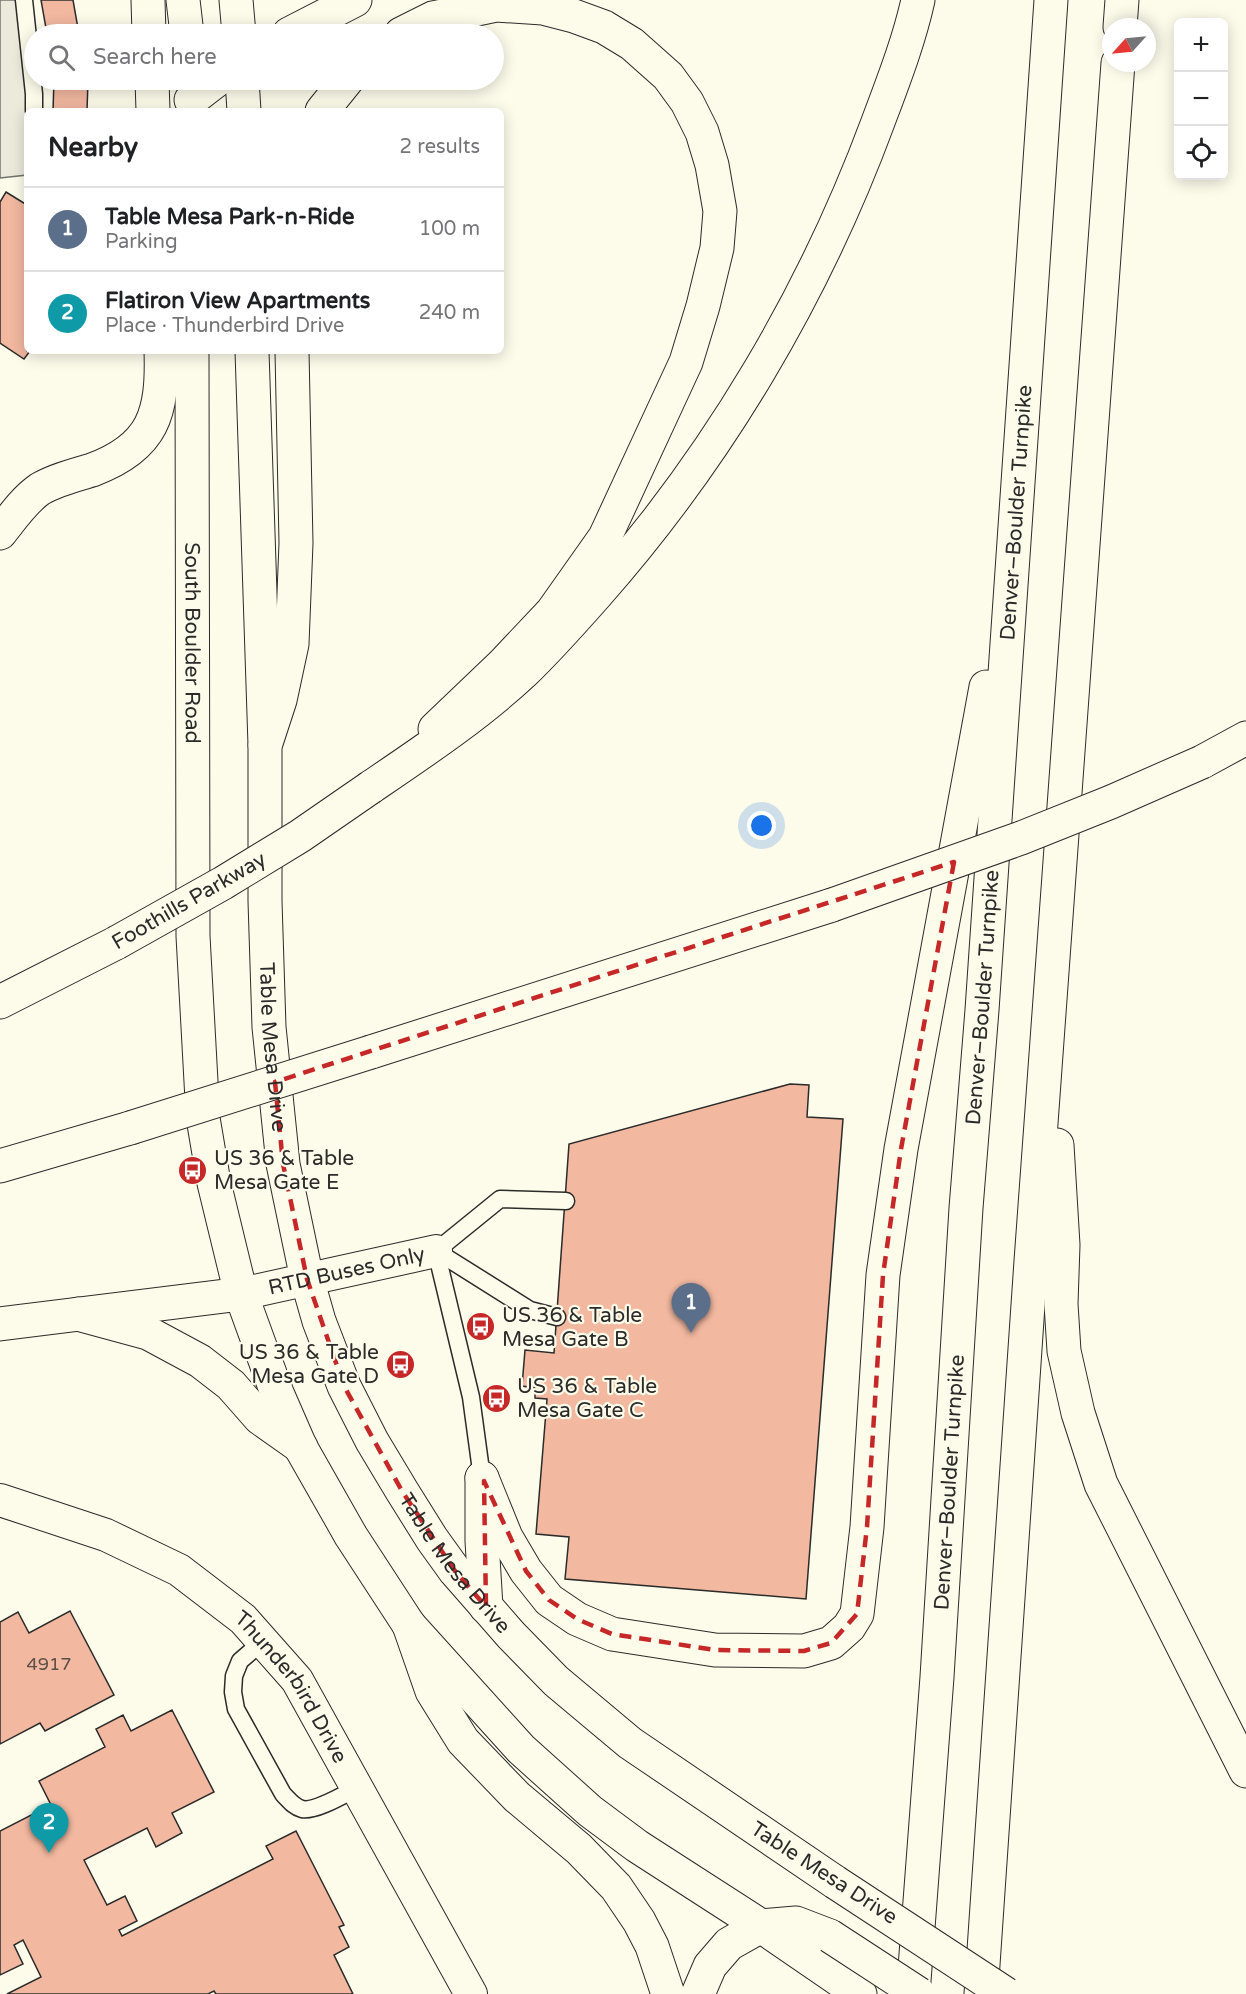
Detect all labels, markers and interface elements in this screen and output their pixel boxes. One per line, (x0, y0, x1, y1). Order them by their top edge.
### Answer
north arrow (1102, 18, 1156, 72)
map controls (1174, 18, 1228, 180)
button: + (1174, 18, 1228, 72)
search box (24, 24, 504, 90)
icon: search (45, 41, 78, 74)
text: Search here (93, 44, 217, 70)
button: − (1174, 72, 1228, 126)
button: locate (1174, 126, 1228, 180)
text: Nearby (48, 132, 138, 163)
text: 2 results (400, 135, 480, 159)
text: Table Mesa Park-n-Ride (105, 204, 354, 230)
text: 1 (61, 217, 74, 241)
text: 100 m (419, 217, 480, 241)
text: Parking (105, 230, 178, 254)
text: Flatiron View Apartments (105, 288, 370, 314)
text: 2 (61, 301, 74, 325)
text: 240 m (419, 301, 480, 325)
text: Place · Thunderbird Drive (105, 314, 344, 338)
street label: Denver–Boulder Turnpike (995, 384, 1037, 641)
street label: South Boulder Road (180, 542, 205, 744)
your location (747, 811, 776, 840)
street label: Foothills Parkway (108, 847, 270, 955)
street label: Denver–Boulder Turnpike (960, 869, 1004, 1126)
street label: Table Mesa Drive (254, 962, 292, 1133)
place label: US 36 & Table Mesa Gate E (214, 1146, 354, 1195)
bus stop icon: US 36 & Table Mesa Gate E (177, 1154, 209, 1186)
street label: RTD Buses Only (266, 1241, 427, 1300)
pin: 1 (672, 1284, 710, 1333)
place label: US 36 & Table Mesa Gate B (502, 1303, 642, 1352)
bus stop icon: US 36 & Table Mesa Gate B (465, 1311, 497, 1343)
place label: US 36 & Table Mesa Gate D (239, 1340, 379, 1389)
bus stop icon: US 36 & Table Mesa Gate D (384, 1348, 416, 1380)
street label: Denver–Boulder Turnpike (929, 1354, 969, 1611)
place label: US 36 & Table Mesa Gate C (517, 1374, 657, 1423)
bus stop icon: US 36 & Table Mesa Gate C (480, 1382, 512, 1414)
street label: Table Mesa Drive (394, 1488, 516, 1638)
street label: Thunderbird Drive (230, 1605, 353, 1767)
house number: 4917 (26, 1653, 72, 1675)
pin: 2 (29, 1804, 68, 1853)
street label: Table Mesa Drive (746, 1816, 902, 1930)

